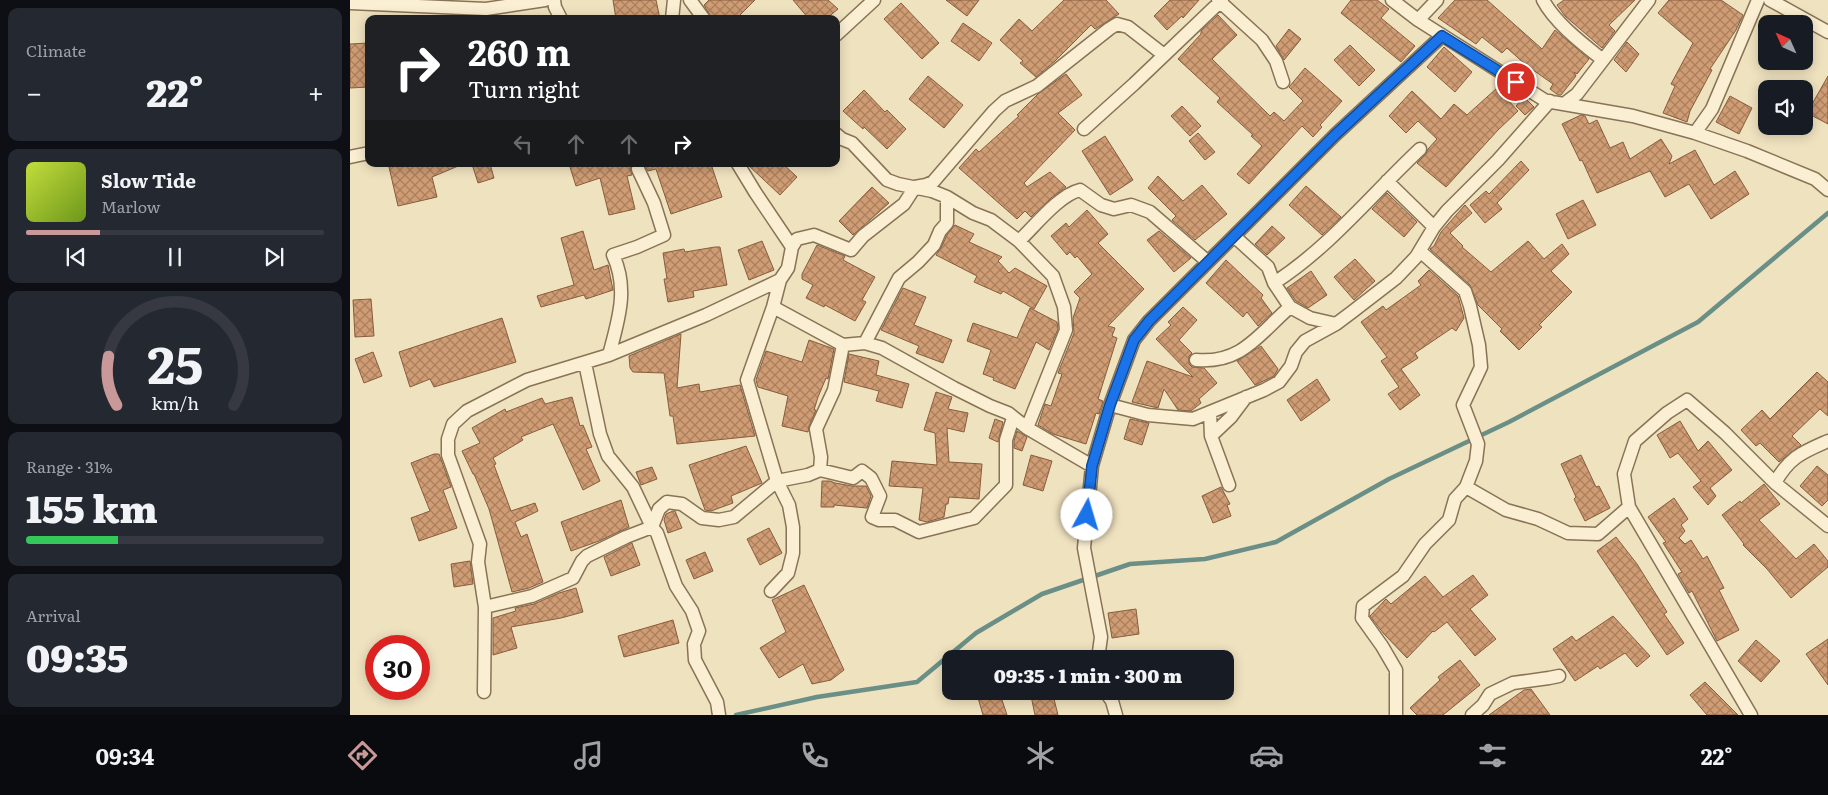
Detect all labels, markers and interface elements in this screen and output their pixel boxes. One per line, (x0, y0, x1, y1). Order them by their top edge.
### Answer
north arrow (1758, 15, 1812, 70)
map controls (1758, 15, 1813, 135)
text: 260 m (468, 25, 571, 77)
icon: right (385, 35, 450, 100)
text: Climate (26, 38, 86, 62)
pin (1495, 61, 1537, 103)
text: 22° (146, 62, 204, 119)
icon: arrive (1502, 68, 1530, 96)
text: − (26, 70, 42, 112)
text: + (308, 70, 324, 112)
text: Turn right (468, 72, 580, 105)
button: sound (1758, 80, 1813, 135)
icon: left (509, 130, 537, 158)
icon: ahead (562, 130, 590, 158)
icon: ahead (615, 130, 643, 158)
icon: right (668, 130, 696, 158)
text: Slow Tide (101, 166, 196, 194)
text: Marlow (101, 194, 161, 218)
icon: previous (62, 243, 90, 271)
icon: pause (161, 243, 189, 271)
icon: next (260, 243, 288, 271)
text: 25 (147, 323, 203, 400)
text: km/h (151, 389, 199, 416)
text: Range · 31% (26, 454, 113, 478)
text: 155 km (26, 478, 158, 535)
position arrow (1060, 488, 1112, 540)
text: Arrival (26, 603, 81, 627)
text: 09:35 (26, 627, 128, 684)
speed limit sign: 30 (365, 635, 430, 700)
text: 09:35 · 1 min · 300 m (994, 661, 1182, 689)
icon: directions (345, 738, 380, 773)
icon: music (571, 738, 606, 773)
icon: phone (797, 738, 832, 773)
icon: climate (1023, 738, 1058, 773)
icon: car (1249, 738, 1284, 773)
icon: filters (1475, 738, 1510, 773)
text: 09:34 (95, 739, 154, 772)
text: 22° (1701, 739, 1733, 772)

